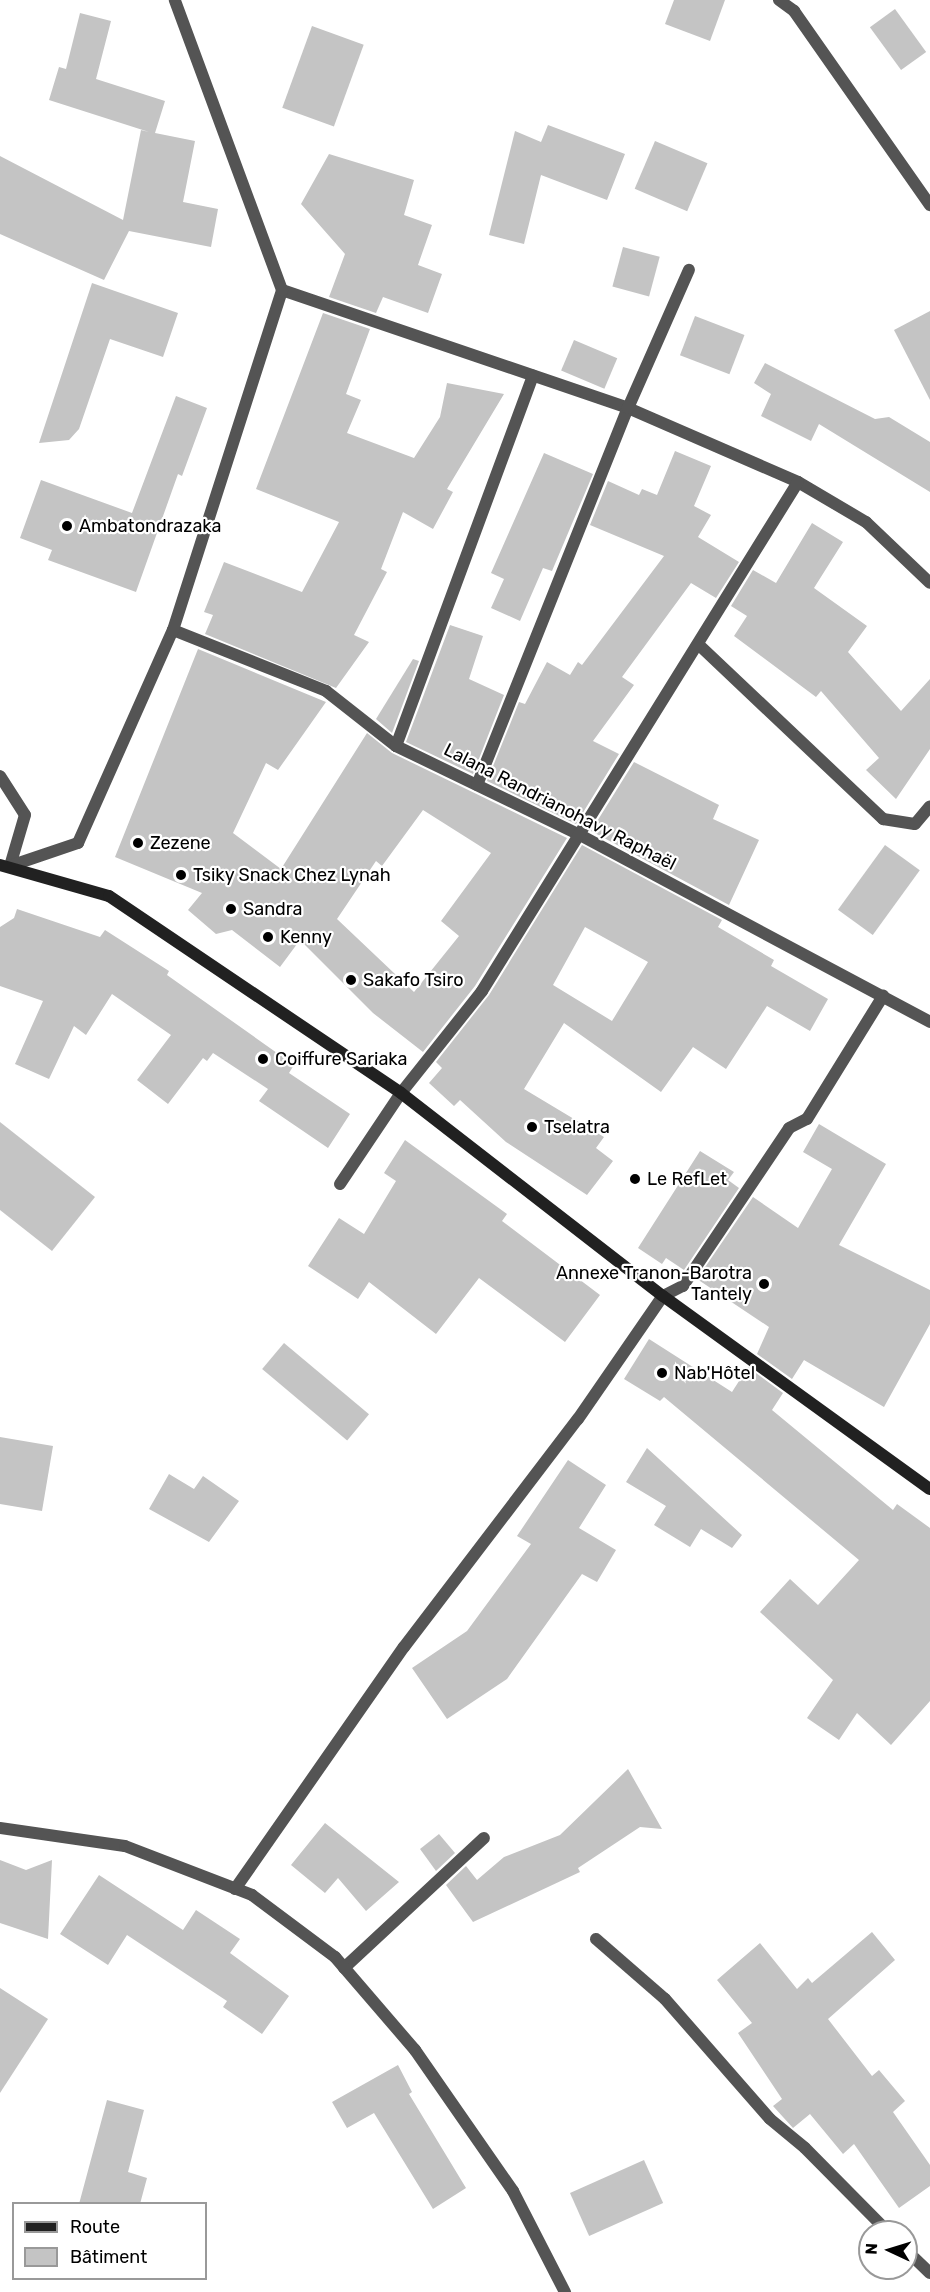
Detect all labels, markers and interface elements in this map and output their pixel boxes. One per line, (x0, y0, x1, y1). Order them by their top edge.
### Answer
place label: Ambatondrazaka (79, 515, 221, 537)
marker: Ambatondrazaka (60, 519, 74, 533)
street label: Lalana Randrianohavy Raphaël (440, 739, 680, 875)
place label: Zezene (150, 832, 211, 854)
marker: Zezene (131, 836, 145, 850)
place label: Tsiky Snack Chez Lynah (193, 864, 391, 886)
marker: Tsiky Snack Chez Lynah (174, 868, 188, 882)
place label: Sandra (243, 898, 302, 920)
marker: Sandra (224, 902, 238, 916)
place label: Kenny (280, 926, 332, 948)
marker: Kenny (261, 930, 275, 944)
place label: Sakafo Tsiro (363, 969, 464, 991)
marker: Sakafo Tsiro (344, 973, 358, 987)
place label: Coiffure Sariaka (275, 1048, 407, 1070)
marker: Coiffure Sariaka (256, 1052, 270, 1066)
place label: Tselatra (544, 1116, 610, 1138)
marker: Tselatra (525, 1120, 539, 1134)
place label: Le RefLet (647, 1168, 727, 1190)
marker: Le RefLet (628, 1172, 642, 1186)
place label: Annexe Tranon-Barotra Tantely (555, 1263, 752, 1306)
marker: Annexe Tranon-Barotra Tantely (757, 1277, 771, 1291)
place label: Nab'Hôtel (674, 1362, 755, 1384)
marker: Nab'Hôtel (655, 1366, 669, 1380)
legend (12, 2202, 207, 2280)
text: Route (70, 2216, 120, 2238)
north arrow (858, 2220, 918, 2280)
text: N (862, 2242, 881, 2255)
text: Bâtiment (70, 2246, 147, 2268)

